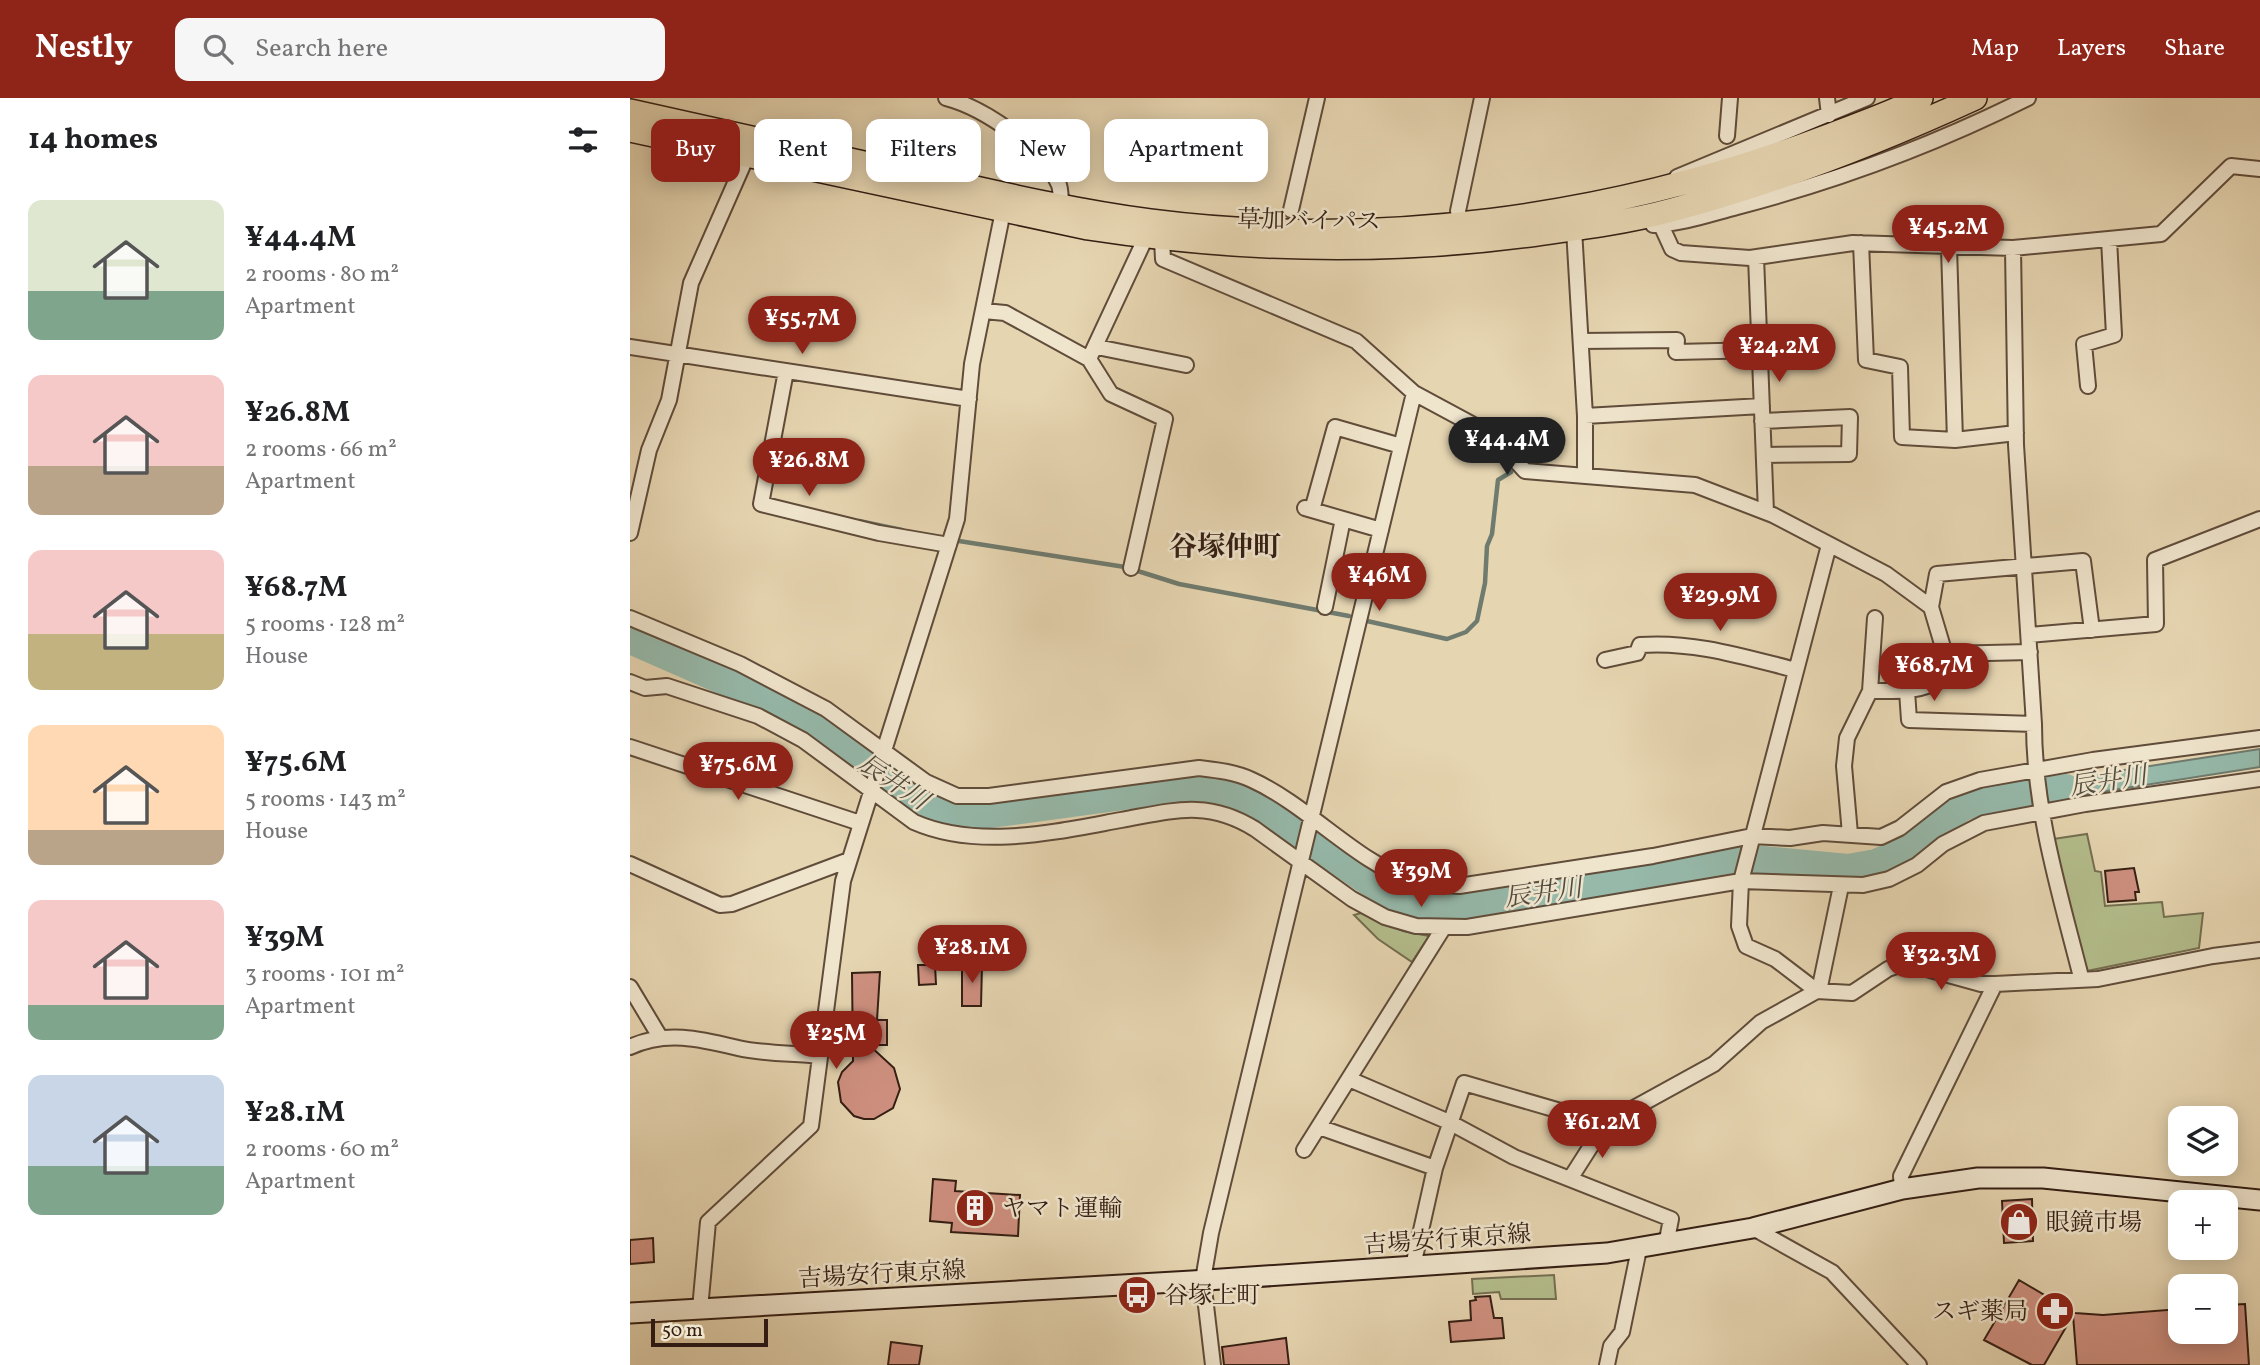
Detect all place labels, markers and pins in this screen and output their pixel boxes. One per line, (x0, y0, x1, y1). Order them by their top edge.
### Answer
pin: ¥45.2M (1891, 206, 2005, 265)
pin: ¥55.7M (745, 296, 859, 356)
pin: ¥24.2M (1722, 324, 1836, 384)
pin: ¥44.4M (1450, 418, 1564, 477)
pin: ¥26.8M (752, 438, 866, 498)
pin: ¥46M (1338, 554, 1420, 613)
pin: ¥29.9M (1663, 574, 1777, 633)
pin: ¥68.7M (1877, 644, 1991, 703)
pin: ¥75.6M (681, 742, 795, 802)
pin: ¥39M (1380, 850, 1462, 909)
pin: ¥28.1M (915, 926, 1029, 985)
pin: ¥32.3M (1884, 932, 1998, 992)
pin: ¥25M (795, 1012, 877, 1071)
pin: ¥61.2M (1545, 1100, 1659, 1160)
building icon: ヤマト運輸 (954, 1187, 996, 1229)
place label: ヤマト運輸 (1002, 1193, 1122, 1227)
shop icon: 眼鏡市場 (1998, 1201, 2040, 1243)
place label: 眼鏡市場 (2046, 1207, 2142, 1241)
bus stop icon: 谷塚上町 (1116, 1274, 1158, 1316)
place label: 谷塚上町 (1164, 1280, 1260, 1314)
pharmacy icon: スギ薬局 (2034, 1290, 2076, 1332)
place label: スギ薬局 (1932, 1296, 2028, 1330)

